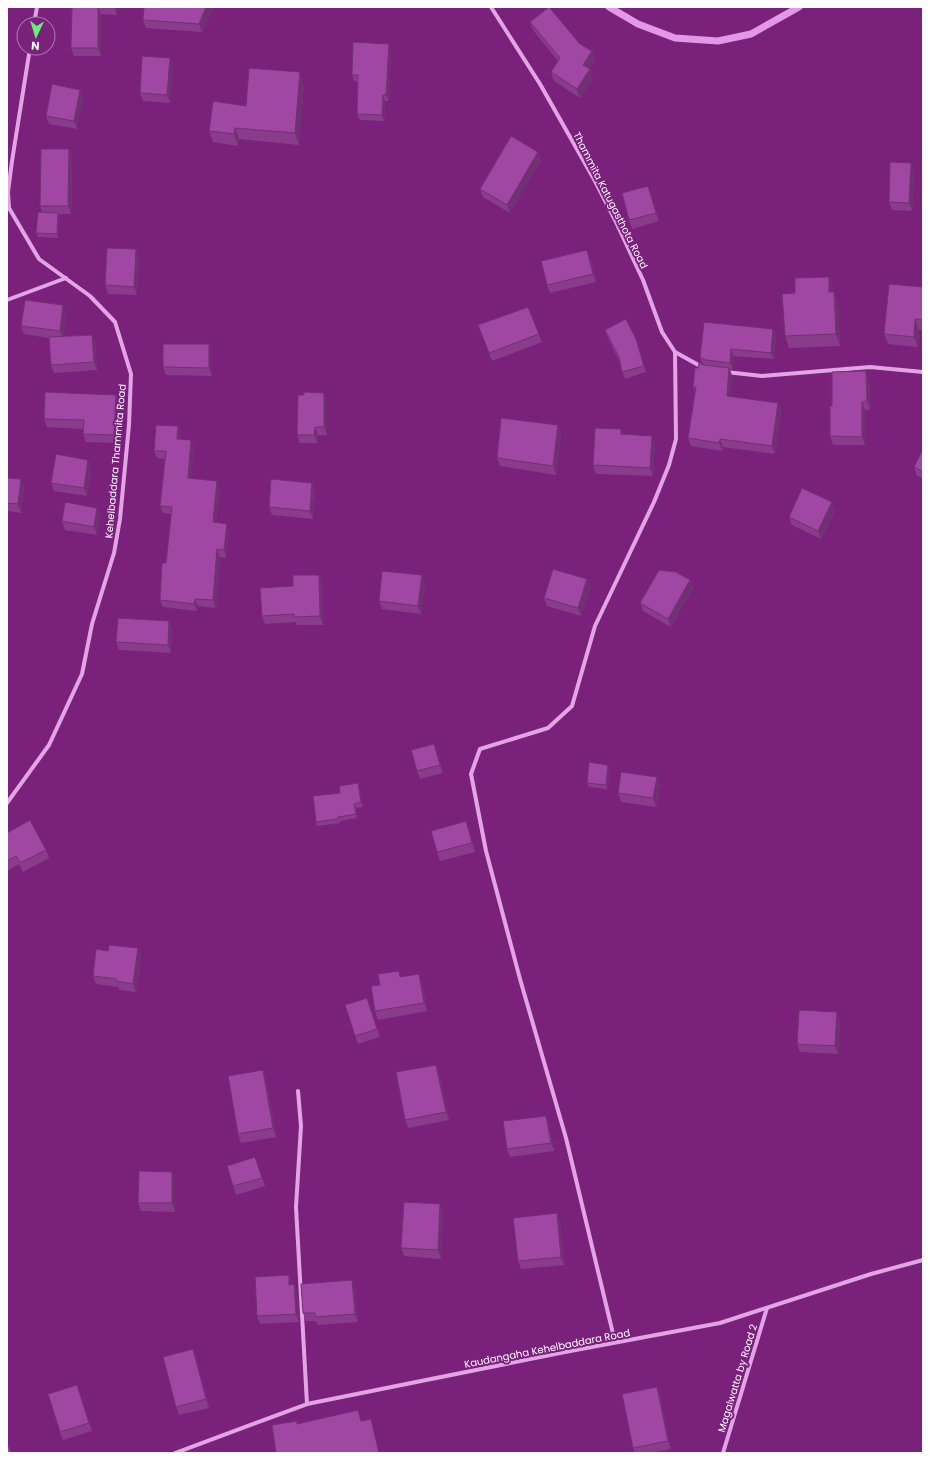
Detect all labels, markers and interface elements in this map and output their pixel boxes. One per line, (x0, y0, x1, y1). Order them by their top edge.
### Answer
north arrow (16, 16, 56, 56)
text: N (31, 38, 40, 54)
street label: Thammita Katugasthota Road (569, 129, 652, 271)
street label: Kehelbaddara Thammita Road (101, 383, 130, 539)
street label: Magalwatta by Road 2 (714, 1322, 761, 1434)
street label: Kaudangaha Kehelbaddara Road (463, 1325, 631, 1372)

